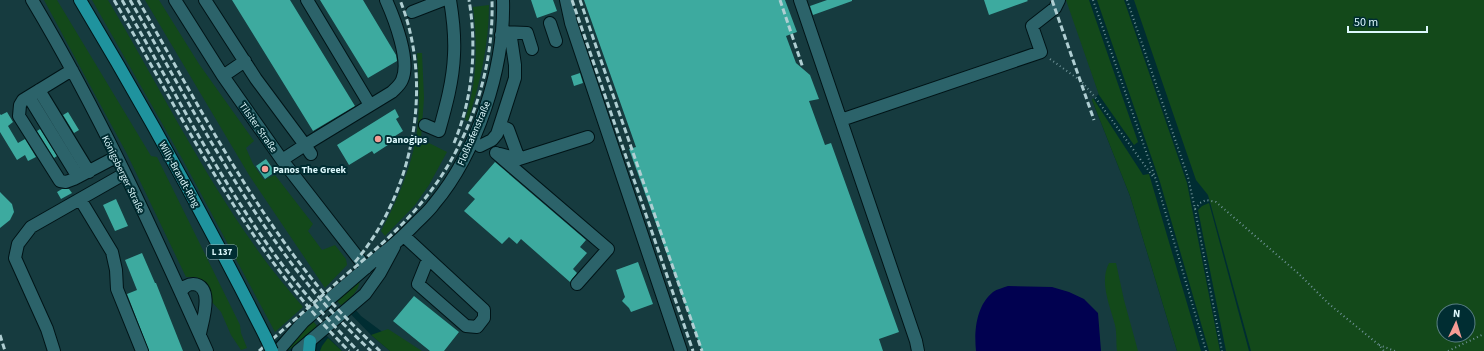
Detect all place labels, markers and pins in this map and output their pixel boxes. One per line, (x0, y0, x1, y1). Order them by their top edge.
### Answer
place label: Danogips (386, 133, 428, 147)
marker: Danogips (373, 134, 383, 144)
place label: Panos The Greek (273, 163, 347, 177)
marker: Panos The Greek (260, 164, 270, 174)

